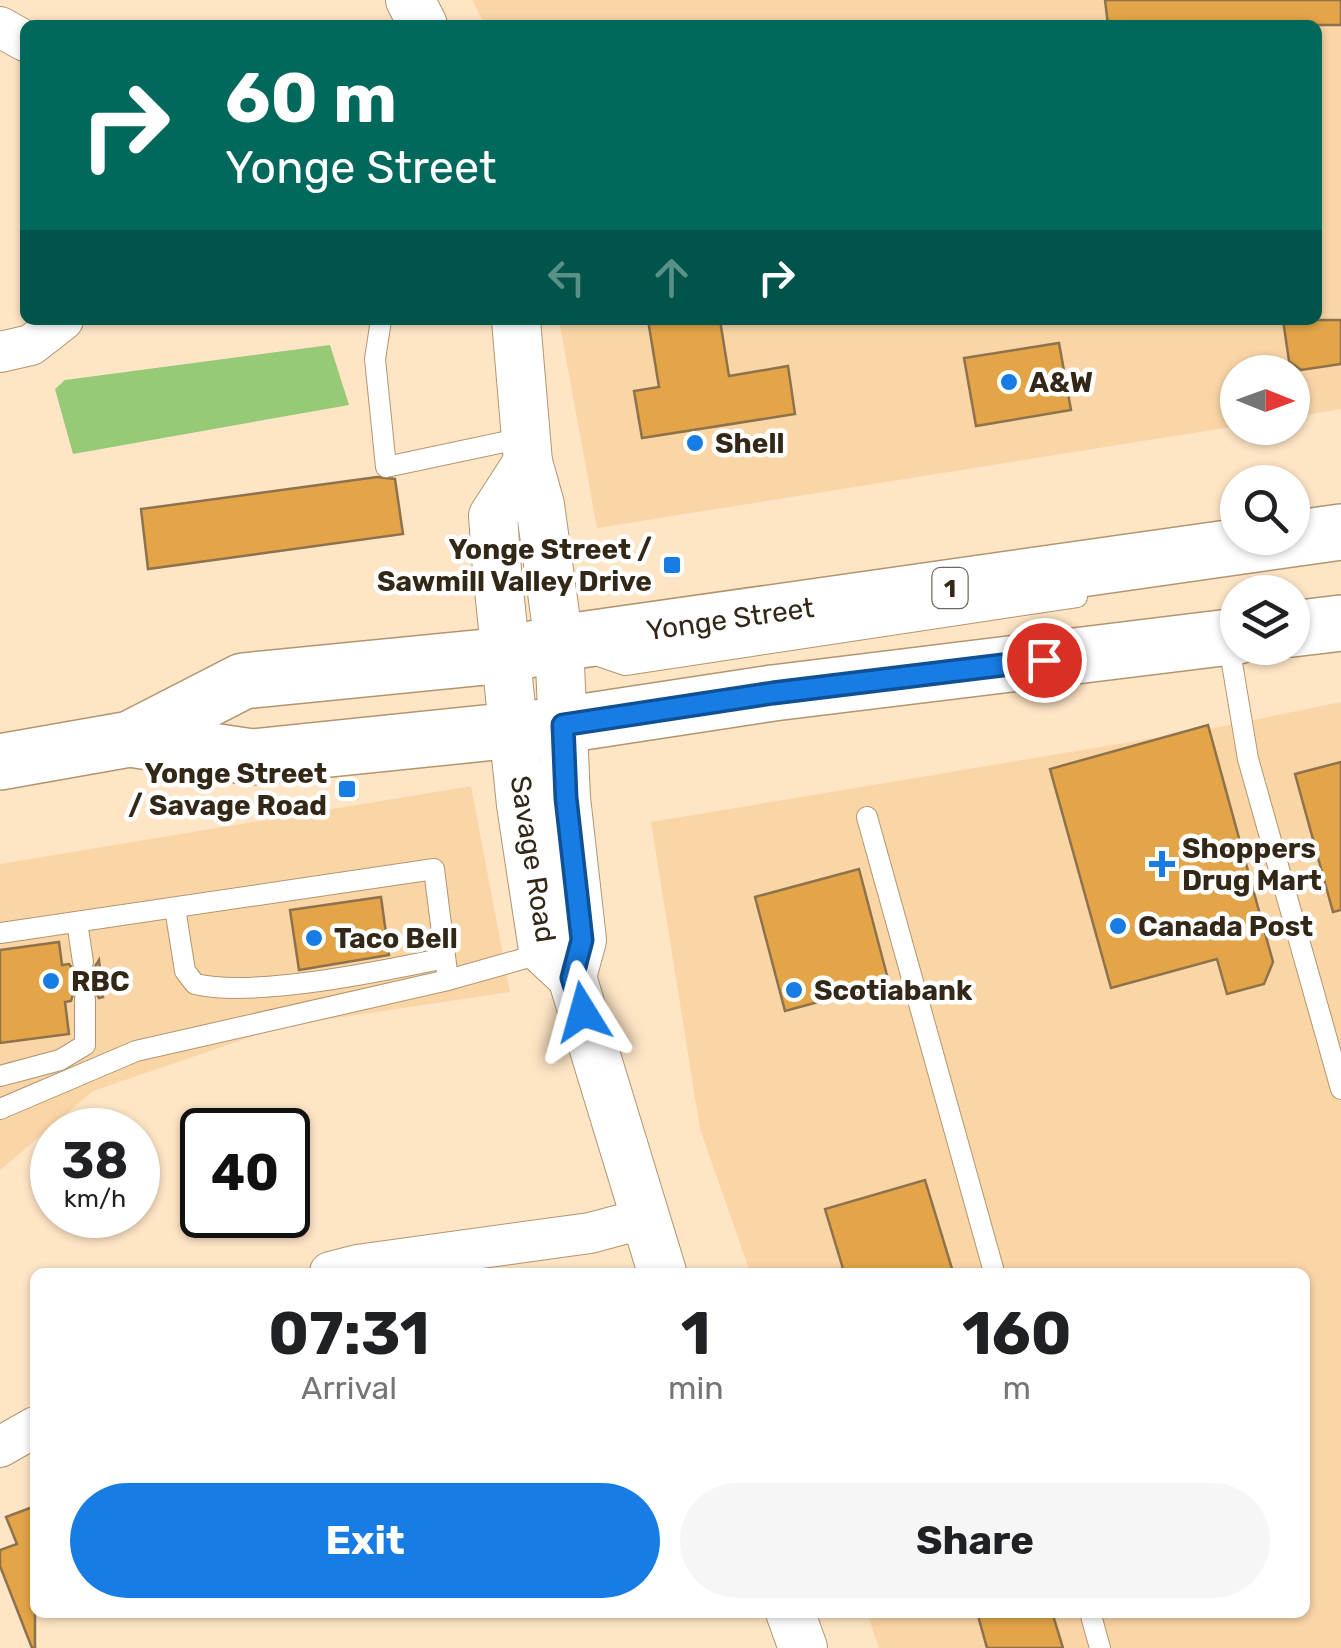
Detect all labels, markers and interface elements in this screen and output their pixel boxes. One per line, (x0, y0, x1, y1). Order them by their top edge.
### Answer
text: 60 m (225, 57, 397, 140)
icon: right (60, 60, 190, 190)
text: Yonge Street (225, 141, 497, 194)
icon: left (539, 250, 594, 305)
icon: ahead (644, 250, 699, 305)
icon: right (749, 250, 804, 305)
north arrow (1220, 355, 1310, 445)
map controls (1220, 355, 1310, 665)
place label: A&W (1029, 366, 1093, 399)
marker: A&W (998, 371, 1020, 393)
place label: Shell (715, 427, 784, 460)
marker: Shell (684, 432, 706, 454)
button: search (1220, 465, 1310, 555)
place label: Yonge Street / Sawmill Valley Drive (377, 533, 652, 598)
marker: Yonge Street / Sawmill Valley Drive (661, 554, 683, 576)
road number: 1 (932, 568, 968, 608)
button: layers (1220, 575, 1310, 665)
street label: Yonge Street (644, 591, 816, 647)
pin (1002, 618, 1087, 703)
icon: arrive (1017, 633, 1072, 688)
place label: Yonge Street / Savage Road (128, 757, 327, 822)
street label: Savage Road (504, 773, 562, 945)
marker: Yonge Street / Savage Road (336, 778, 358, 800)
place label: Shoppers Drug Mart (1182, 832, 1322, 897)
marker: Shoppers Drug Mart (1151, 853, 1173, 875)
place label: Canada Post (1138, 910, 1313, 943)
marker: Canada Post (1107, 915, 1129, 937)
place label: Taco Bell (334, 922, 458, 955)
marker: Taco Bell (303, 927, 325, 949)
position arrow (531, 960, 635, 1064)
place label: RBC (71, 965, 130, 998)
marker: RBC (40, 970, 62, 992)
place label: Scotiabank (814, 974, 973, 1007)
marker: Scotiabank (783, 979, 805, 1001)
speed limit sign: 40 (180, 1108, 310, 1238)
text: 38 (62, 1131, 128, 1191)
text: km/h (64, 1184, 126, 1213)
text: 07:31 (268, 1298, 430, 1369)
text: 1 (681, 1298, 711, 1369)
text: 160 (962, 1298, 1072, 1369)
text: Arrival (301, 1369, 397, 1407)
text: min (668, 1369, 724, 1407)
text: m (1003, 1369, 1031, 1407)
button: Exit (70, 1483, 660, 1598)
button: Share (680, 1483, 1270, 1598)

